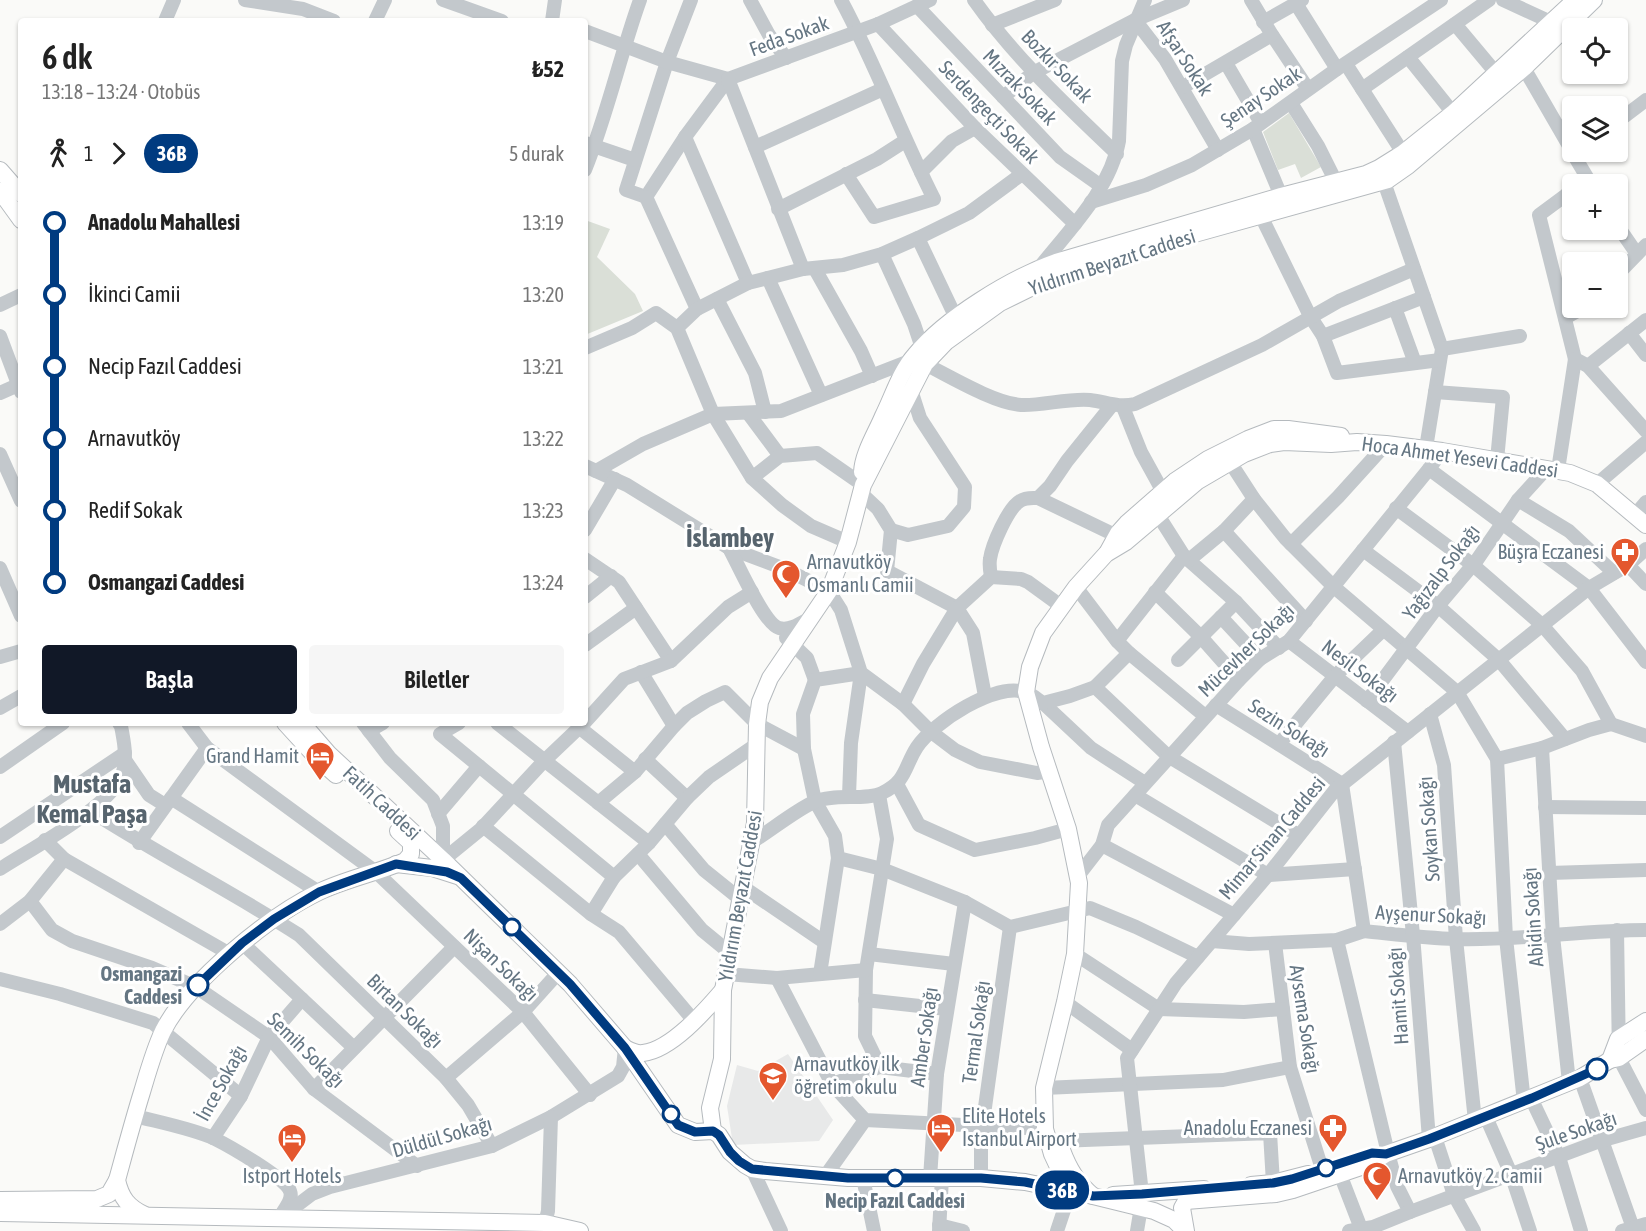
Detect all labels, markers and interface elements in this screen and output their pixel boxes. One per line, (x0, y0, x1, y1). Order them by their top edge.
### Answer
street label: Feda Sokak (746, 10, 832, 61)
street label: Afşar Sokak (1153, 16, 1218, 100)
map controls (1562, 18, 1628, 318)
button: locate (1562, 18, 1628, 84)
street label: Bozkır Sokak (1017, 25, 1098, 107)
text: 6 dk (42, 38, 92, 76)
street label: Mızrak Sokak (979, 44, 1062, 129)
street label: Serdengeçti Sokak (935, 55, 1044, 168)
text: ₺52 (532, 56, 564, 82)
street label: Şenay Sokak (1216, 61, 1306, 132)
text: 13:18 – 13:24 · Otobüs (42, 80, 200, 103)
button: layers (1562, 96, 1628, 162)
icon: walk (42, 137, 75, 170)
icon: forward (102, 137, 135, 170)
text: 36B (156, 141, 186, 165)
text: 1 (84, 142, 93, 165)
text: 5 durak (509, 142, 564, 165)
button: + (1562, 174, 1628, 240)
text: Anadolu Mahallesi (88, 209, 240, 235)
text: 13:19 (523, 211, 564, 234)
street label: Yıldırım Beyazıt Caddesi (1026, 224, 1198, 299)
button: − (1562, 252, 1628, 318)
text: İkinci Camii (88, 281, 181, 307)
text: 13:20 (523, 283, 564, 306)
text: Necip Fazıl Caddesi (88, 353, 242, 379)
text: 13:21 (523, 355, 564, 378)
text: Arnavutköy (88, 425, 181, 451)
text: 13:22 (523, 427, 564, 450)
street label: Hoca Ahmet Yesevi Caddesi (1360, 431, 1560, 482)
text: Redif Sokak (88, 497, 183, 523)
text: 13:23 (523, 499, 564, 522)
street label: Yağızalp Sokağı (1397, 520, 1484, 624)
district label: İslambey (686, 523, 774, 553)
pharmacy icon: Büşra Eczanesi (1609, 536, 1641, 578)
place label: Büşra Eczanesi (1497, 540, 1604, 563)
place label: Arnavutköy Osmanlı Camii (807, 550, 914, 596)
mosque icon: Arnavutköy Osmanlı Camii (770, 558, 802, 600)
text: Osmangazi Caddesi (88, 569, 244, 595)
text: 13:24 (523, 571, 564, 594)
street label: Mücevher Sokağı (1193, 598, 1298, 701)
street label: Nesil Sokağı (1318, 634, 1403, 707)
button: Başla (42, 645, 297, 714)
button: Biletler (309, 645, 564, 714)
street label: Sezin Sokağı (1245, 694, 1334, 761)
hotel icon: Grand Hamit (304, 740, 336, 782)
place label: Grand Hamit (206, 744, 299, 767)
street label: Fatih Caddesi (339, 761, 426, 844)
district label: Mustafa Kemal Paşa (37, 769, 147, 829)
street label: Mimar Sinan Caddesi (1214, 772, 1330, 904)
street label: Soykan Sokağı (1413, 776, 1444, 882)
street label: Yıldırım Beyazıt Caddesi (713, 808, 766, 983)
street label: Abidin Sokağı (1518, 867, 1547, 967)
street label: Ayşenur Sokağı (1375, 900, 1487, 929)
unlabelled marker (503, 918, 521, 936)
street label: Nişan Sokağı (459, 924, 543, 1006)
street label: Hamit Sokağı (1383, 947, 1412, 1045)
place label: Osmangazi Caddesi (101, 962, 182, 1008)
street label: Aysema Sokağı (1286, 963, 1325, 1075)
street label: Birtan Sokağı (363, 969, 448, 1052)
marker: Osmangazi Caddesi (187, 974, 209, 996)
street label: Termal Sokağı (957, 979, 994, 1085)
street label: Amber Sokağı (905, 986, 942, 1088)
street label: Semih Sokağı (263, 1007, 350, 1092)
street label: İnce Sokağı (190, 1041, 251, 1125)
place label: Arnavutköy ilk öğretim okulu (794, 1052, 900, 1098)
unlabelled marker (1586, 1058, 1608, 1080)
school or university icon: Arnavutköy ilk öğretim okulu (757, 1060, 789, 1102)
place label: Elite Hotels Istanbul Airport (962, 1104, 1077, 1150)
unlabelled marker (662, 1105, 680, 1123)
street label: Şule Sokağı (1532, 1106, 1619, 1155)
street label: Düldül Sokağı (390, 1111, 494, 1162)
hotel icon: Elite Hotels Istanbul Airport (925, 1112, 957, 1154)
pharmacy icon: Anadolu Eczanesi (1317, 1112, 1349, 1154)
place label: Anadolu Eczanesi (1184, 1116, 1312, 1139)
hotel icon: Istport Hotels (276, 1122, 308, 1164)
unlabelled marker (1317, 1159, 1335, 1177)
mosque icon: Arnavutköy 2. Camii (1361, 1160, 1393, 1202)
place label: Istport Hotels (242, 1164, 342, 1187)
place label: Arnavutköy 2. Camii (1398, 1164, 1543, 1187)
marker: Necip Fazıl Caddesi (886, 1169, 904, 1187)
line badge: 36B (1028, 1170, 1096, 1210)
text: 36B (1047, 1178, 1077, 1202)
place label: Necip Fazıl Caddesi (825, 1189, 965, 1212)

